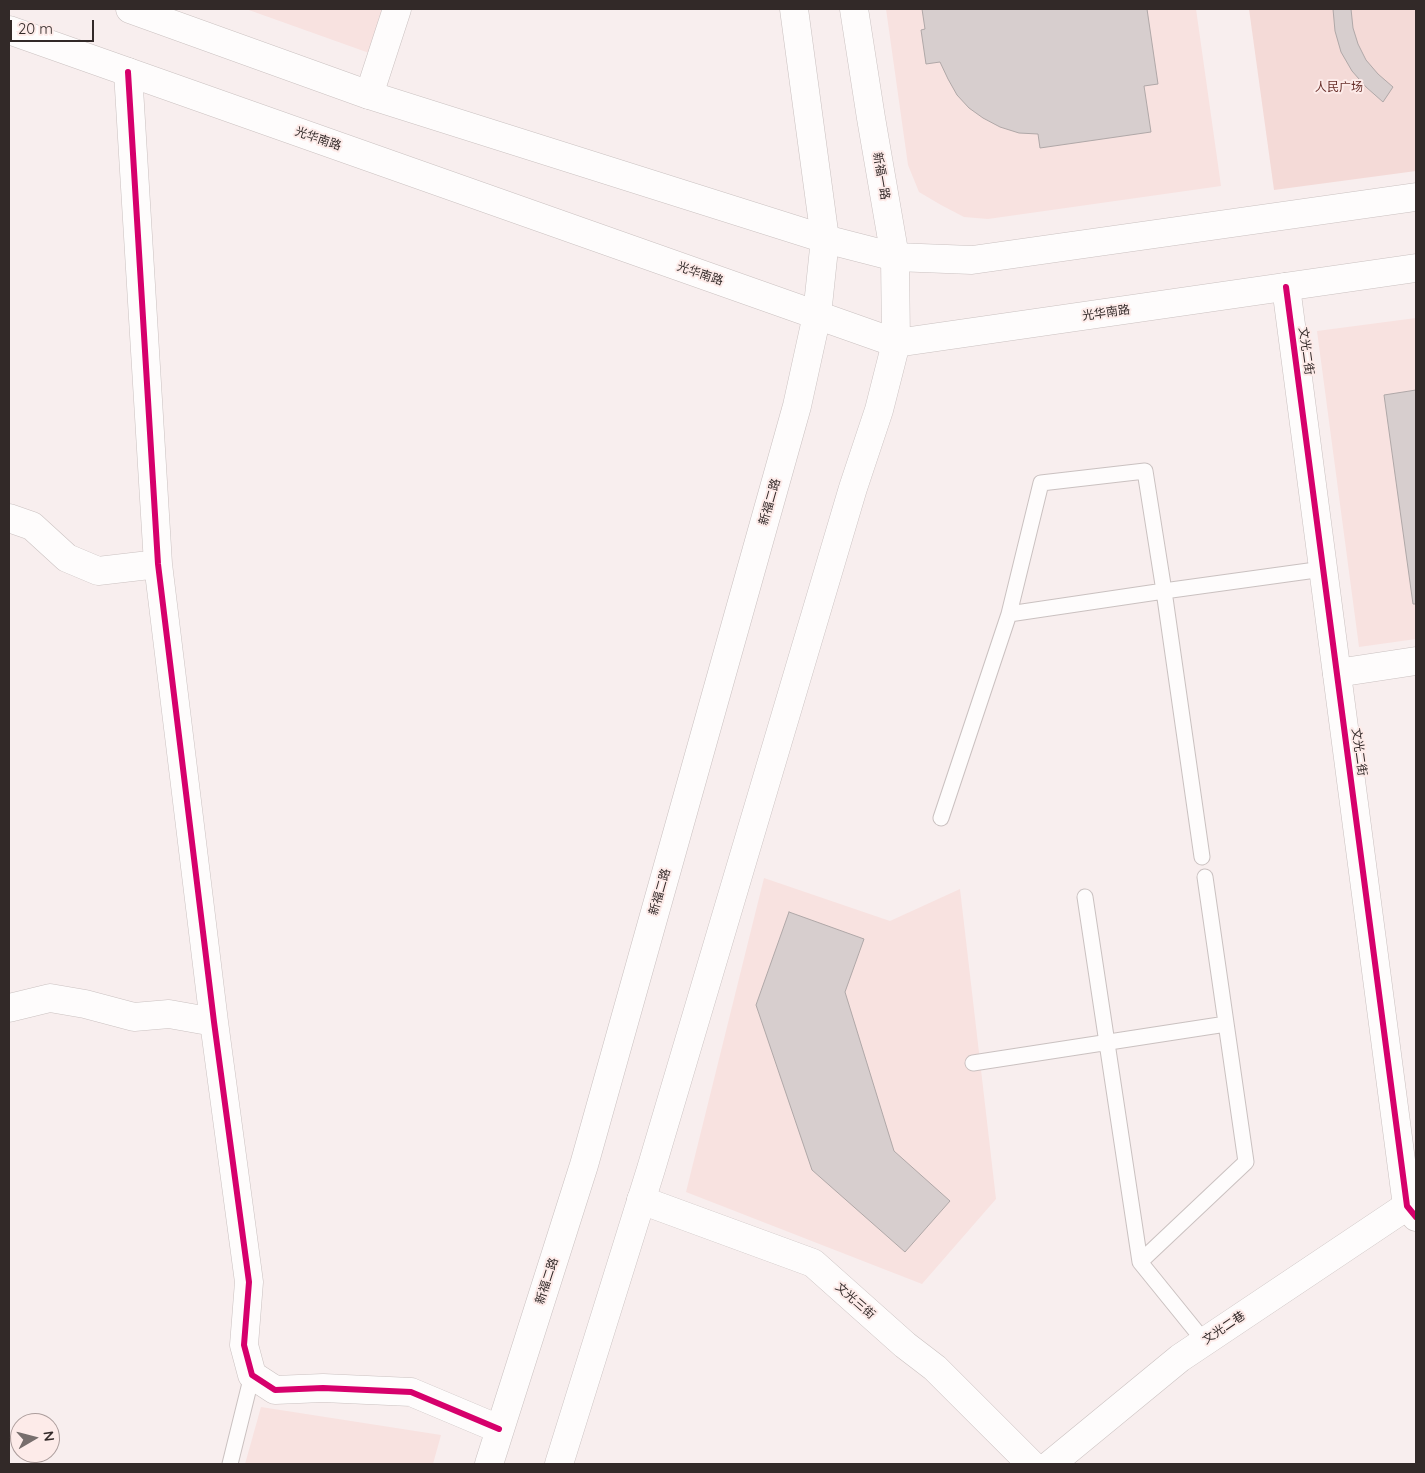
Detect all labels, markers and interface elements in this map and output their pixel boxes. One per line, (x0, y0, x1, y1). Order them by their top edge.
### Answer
scale bar (12, 10, 96, 42)
text: 20 m (18, 19, 53, 38)
park label: 人民广场 (1315, 80, 1363, 94)
street label: 光华南路 (293, 124, 343, 154)
street label: 新福一路 (870, 151, 892, 201)
street label: 光华南路 (675, 259, 725, 289)
street label: 光华南路 (1081, 303, 1131, 323)
street label: 文光二街 (1296, 326, 1316, 376)
street label: 新福二路 (756, 477, 784, 527)
street label: 文光二街 (1349, 727, 1369, 777)
street label: 新福二路 (646, 867, 674, 917)
street label: 新福二路 (533, 1256, 561, 1306)
street label: 文光三街 (832, 1280, 878, 1322)
street label: 文光二巷 (1200, 1309, 1248, 1347)
north arrow (10, 1413, 60, 1463)
text: N (39, 1430, 58, 1442)

